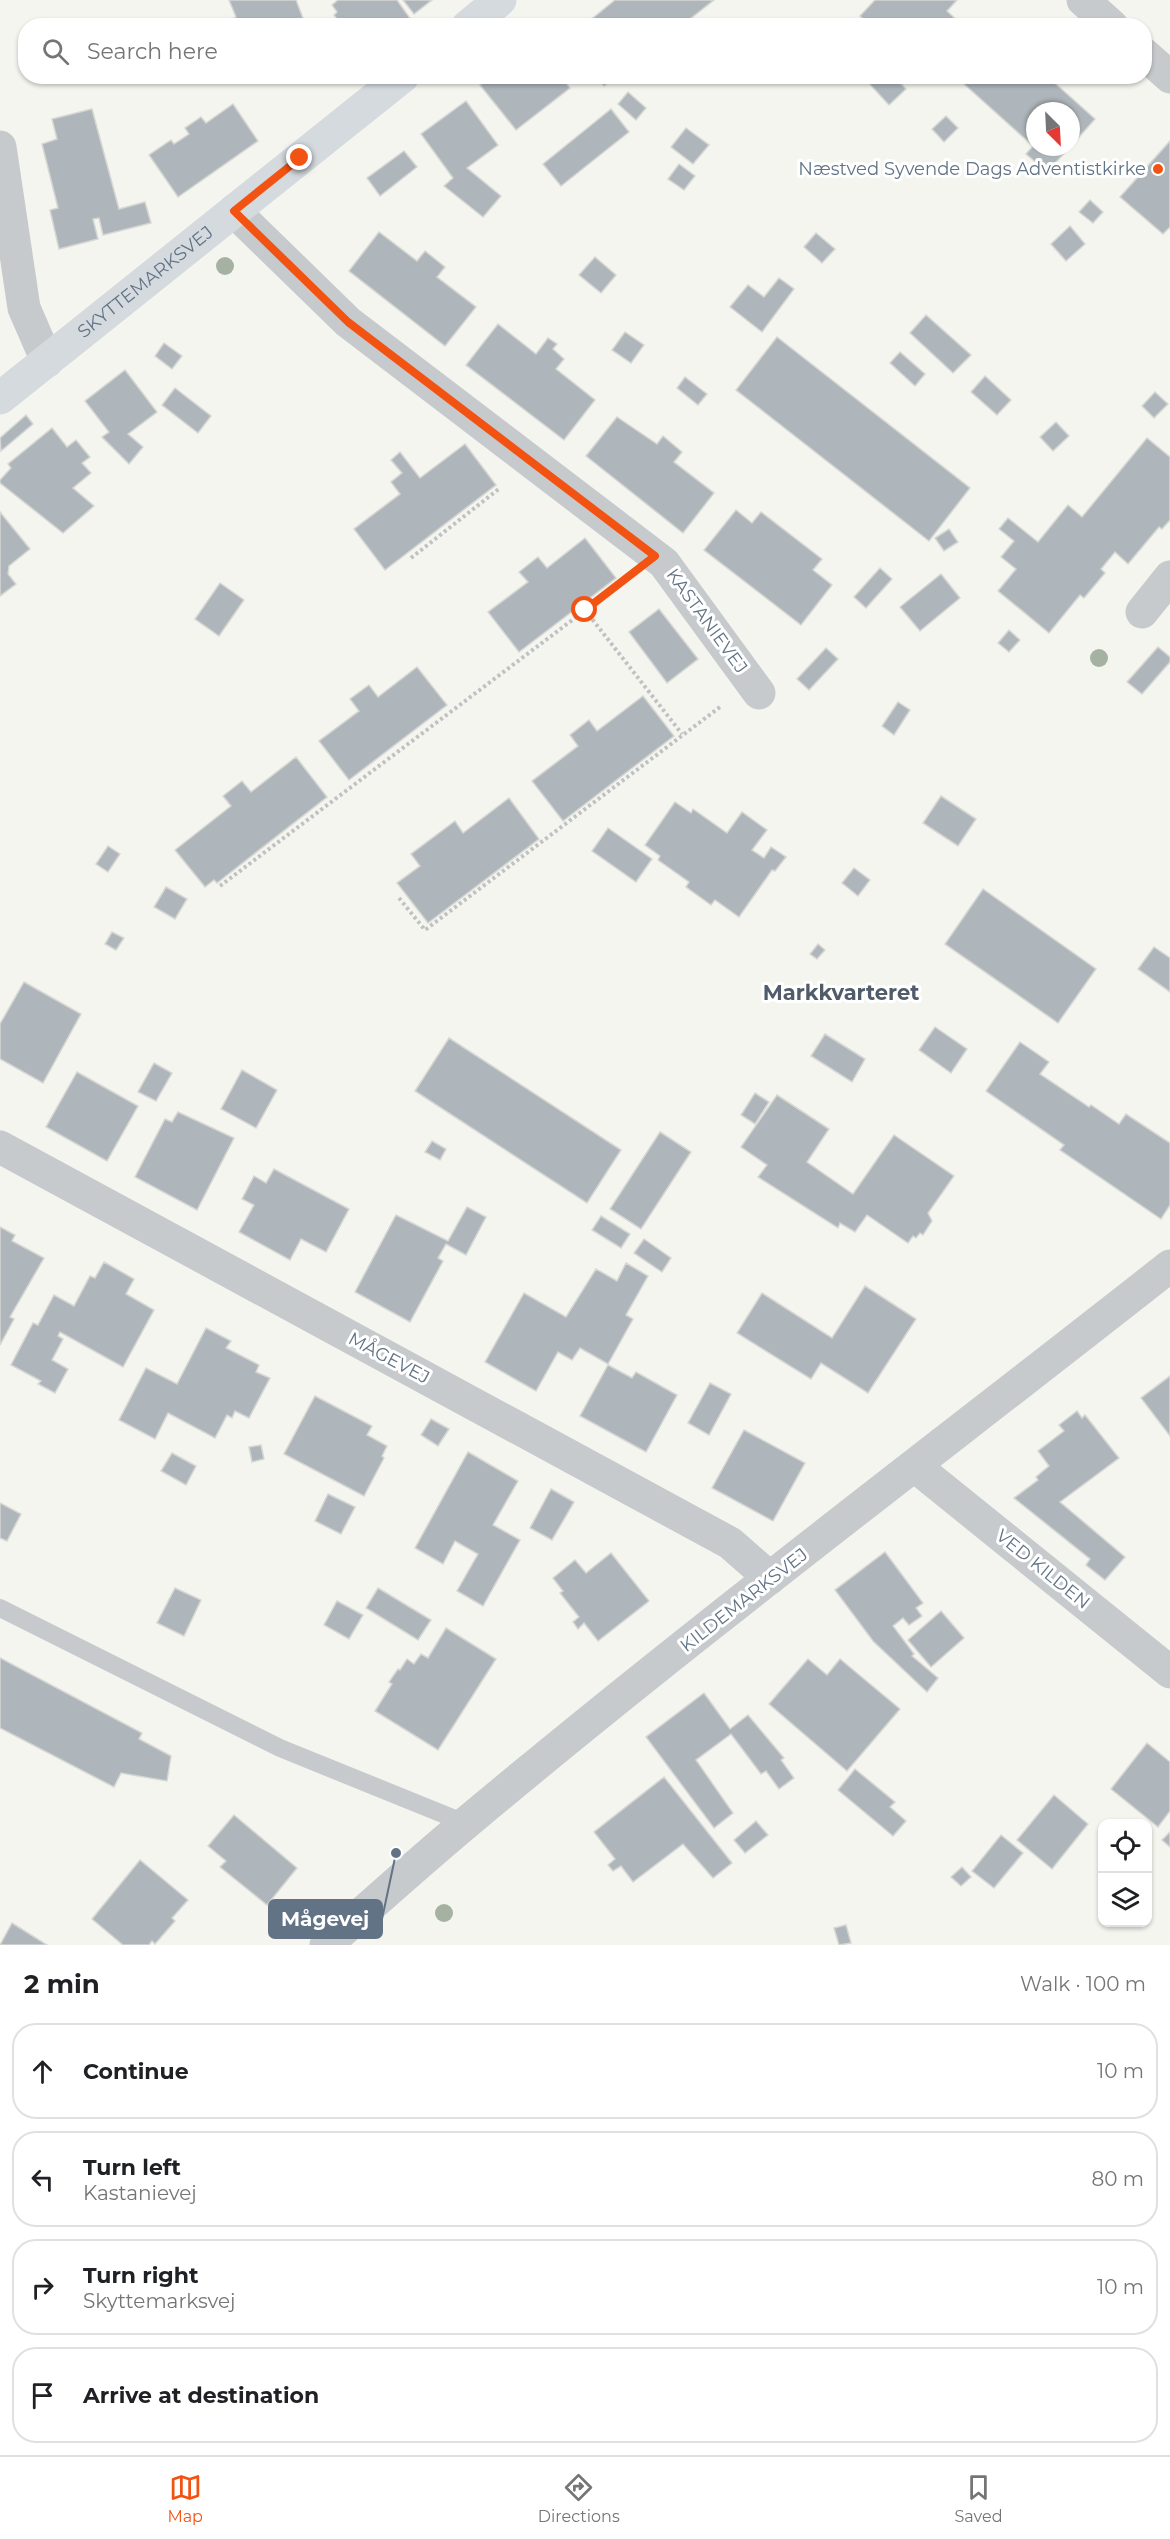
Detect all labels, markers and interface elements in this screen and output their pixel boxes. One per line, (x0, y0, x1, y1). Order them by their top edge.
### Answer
search box (18, 18, 1152, 84)
icon: search (39, 35, 72, 68)
text: Search here (87, 38, 218, 65)
north arrow (1026, 102, 1080, 156)
route end (286, 144, 312, 170)
place label: Næstved Syvende Dags Adventistkirke (798, 158, 1146, 180)
marker: Næstved Syvende Dags Adventistkirke (1151, 162, 1165, 176)
street label: SKYTTEMARKSVEJ (73, 221, 218, 343)
street label: KASTANIEVEJ (662, 564, 752, 678)
route start (571, 596, 597, 622)
district label: Markkvarteret (763, 980, 919, 1005)
street label: MÅGEVEJ (345, 1327, 434, 1389)
street label: VED KILDEN (992, 1524, 1094, 1614)
street label: KILDEMARKSVEJ (676, 1543, 812, 1657)
map controls (1098, 1819, 1152, 1927)
button: locate (1098, 1819, 1152, 1873)
button: layers (1098, 1873, 1152, 1927)
callout: Mågevej (269, 1900, 382, 1938)
text: Mågevej (281, 1907, 369, 1931)
text: 2 min (24, 1968, 100, 2000)
text: Walk · 100 m (1020, 1972, 1146, 1996)
icon: ahead (26, 2055, 59, 2088)
text: Continue (83, 2058, 189, 2085)
text: 10 m (1097, 2059, 1144, 2083)
text: Turn left (83, 2154, 181, 2181)
icon: left (26, 2163, 59, 2196)
text: 80 m (1092, 2167, 1144, 2191)
text: Kastanievej (83, 2181, 197, 2205)
text: Turn right (83, 2262, 198, 2289)
icon: right (26, 2271, 59, 2304)
text: 10 m (1097, 2275, 1144, 2299)
text: Skyttemarksvej (83, 2289, 235, 2313)
icon: arrive (26, 2379, 59, 2412)
text: Arrive at destination (83, 2382, 319, 2409)
tab: Map (167, 2471, 203, 2526)
tab: Directions (538, 2471, 620, 2526)
tab: Saved (955, 2471, 1003, 2526)

